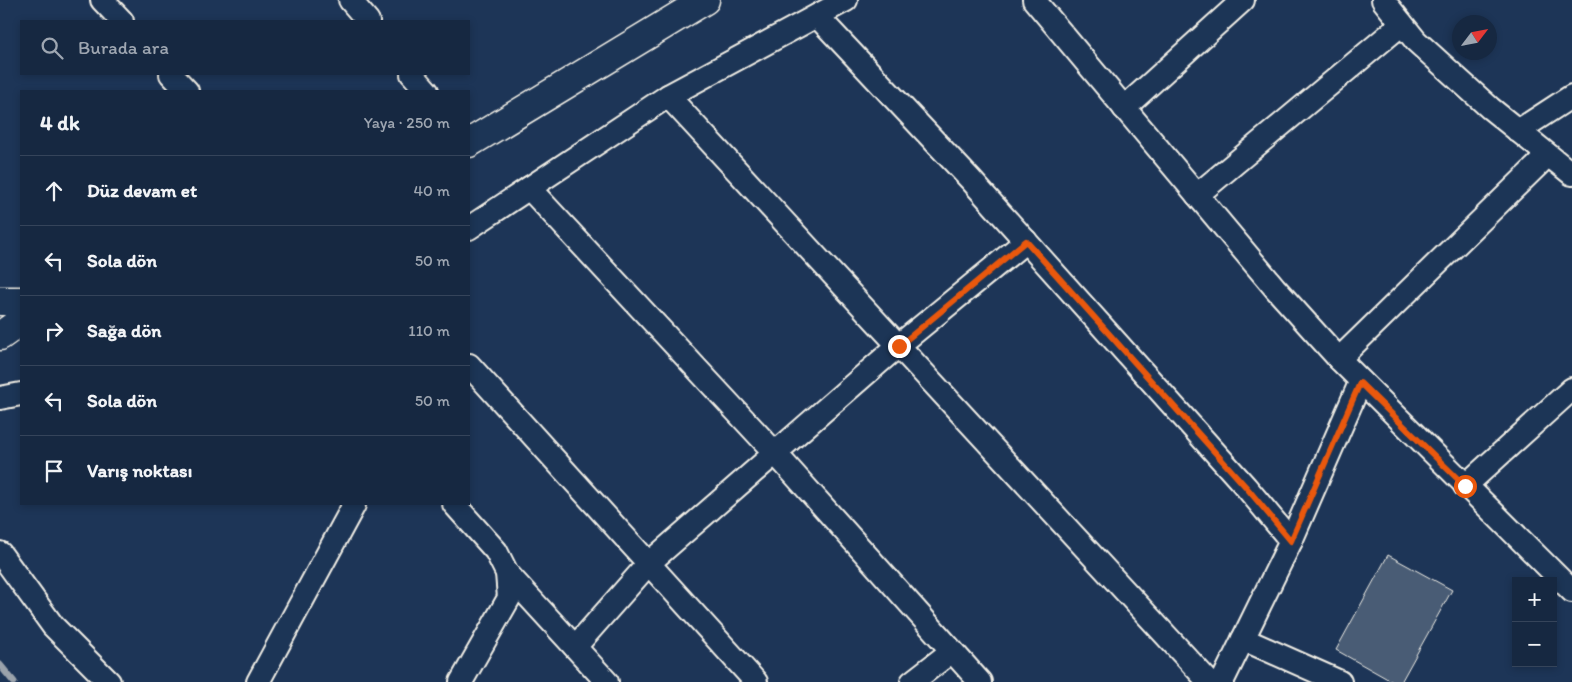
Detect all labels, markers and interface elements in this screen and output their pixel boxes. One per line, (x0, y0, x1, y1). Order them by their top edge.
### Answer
north arrow (1452, 15, 1497, 60)
search box (20, 20, 470, 75)
icon: search (38, 34, 66, 62)
text: Burada ara (78, 36, 169, 59)
text: 4 dk (40, 110, 80, 135)
text: Yaya · 250 m (364, 113, 450, 132)
icon: ahead (40, 177, 68, 205)
text: Düz devam et (87, 179, 197, 202)
text: 40 m (413, 181, 450, 200)
icon: left (40, 247, 68, 275)
text: Sola dön (87, 249, 157, 272)
text: 50 m (415, 251, 450, 270)
icon: right (40, 317, 68, 345)
text: Sağa dön (87, 319, 161, 342)
text: 110 m (408, 321, 450, 340)
route end (888, 335, 911, 358)
icon: left (40, 387, 68, 415)
text: Sola dön (87, 389, 157, 412)
text: 50 m (415, 391, 450, 410)
icon: arrive (40, 457, 68, 485)
text: Varış noktası (87, 459, 192, 482)
route start (1454, 475, 1477, 498)
map controls (1512, 577, 1557, 667)
button: + (1512, 577, 1557, 622)
button: − (1512, 622, 1557, 667)

